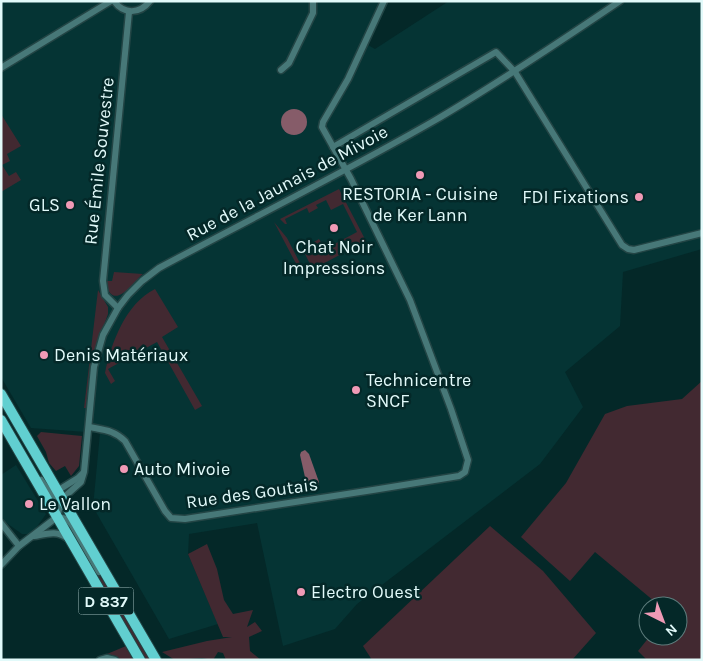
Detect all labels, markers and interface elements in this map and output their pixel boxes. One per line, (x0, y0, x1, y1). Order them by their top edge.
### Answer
street label: Rue Émile Souvestre (78, 76, 119, 246)
street label: Rue de la Jaunais de Mivoie (182, 120, 392, 246)
marker: RESTORIA - Cuisine de Ker Lann (414, 169, 426, 181)
place label: RESTORIA - Cuisine de Ker Lann (342, 183, 498, 226)
place label: FDI Fixations (522, 186, 629, 208)
marker: FDI Fixations (633, 191, 645, 203)
place label: GLS (29, 194, 60, 216)
marker: GLS (64, 199, 76, 211)
marker: Chat Noir Impressions (328, 222, 340, 234)
place label: Chat Noir Impressions (283, 236, 385, 279)
place label: Denis Matériaux (54, 344, 188, 366)
marker: Denis Matériaux (38, 349, 50, 361)
place label: Technicentre SNCF (366, 369, 471, 412)
marker: Technicentre SNCF (350, 384, 362, 396)
place label: Auto Mivoie (134, 458, 230, 480)
marker: Auto Mivoie (118, 463, 130, 475)
street label: Rue des Goutais (185, 473, 319, 513)
place label: Le Vallon (39, 493, 111, 515)
marker: Le Vallon (23, 498, 35, 510)
place label: Electro Ouest (311, 581, 420, 603)
marker: Electro Ouest (295, 586, 307, 598)
road number: D 837 (78, 588, 134, 614)
north arrow (638, 596, 688, 646)
text: N (662, 621, 681, 640)

